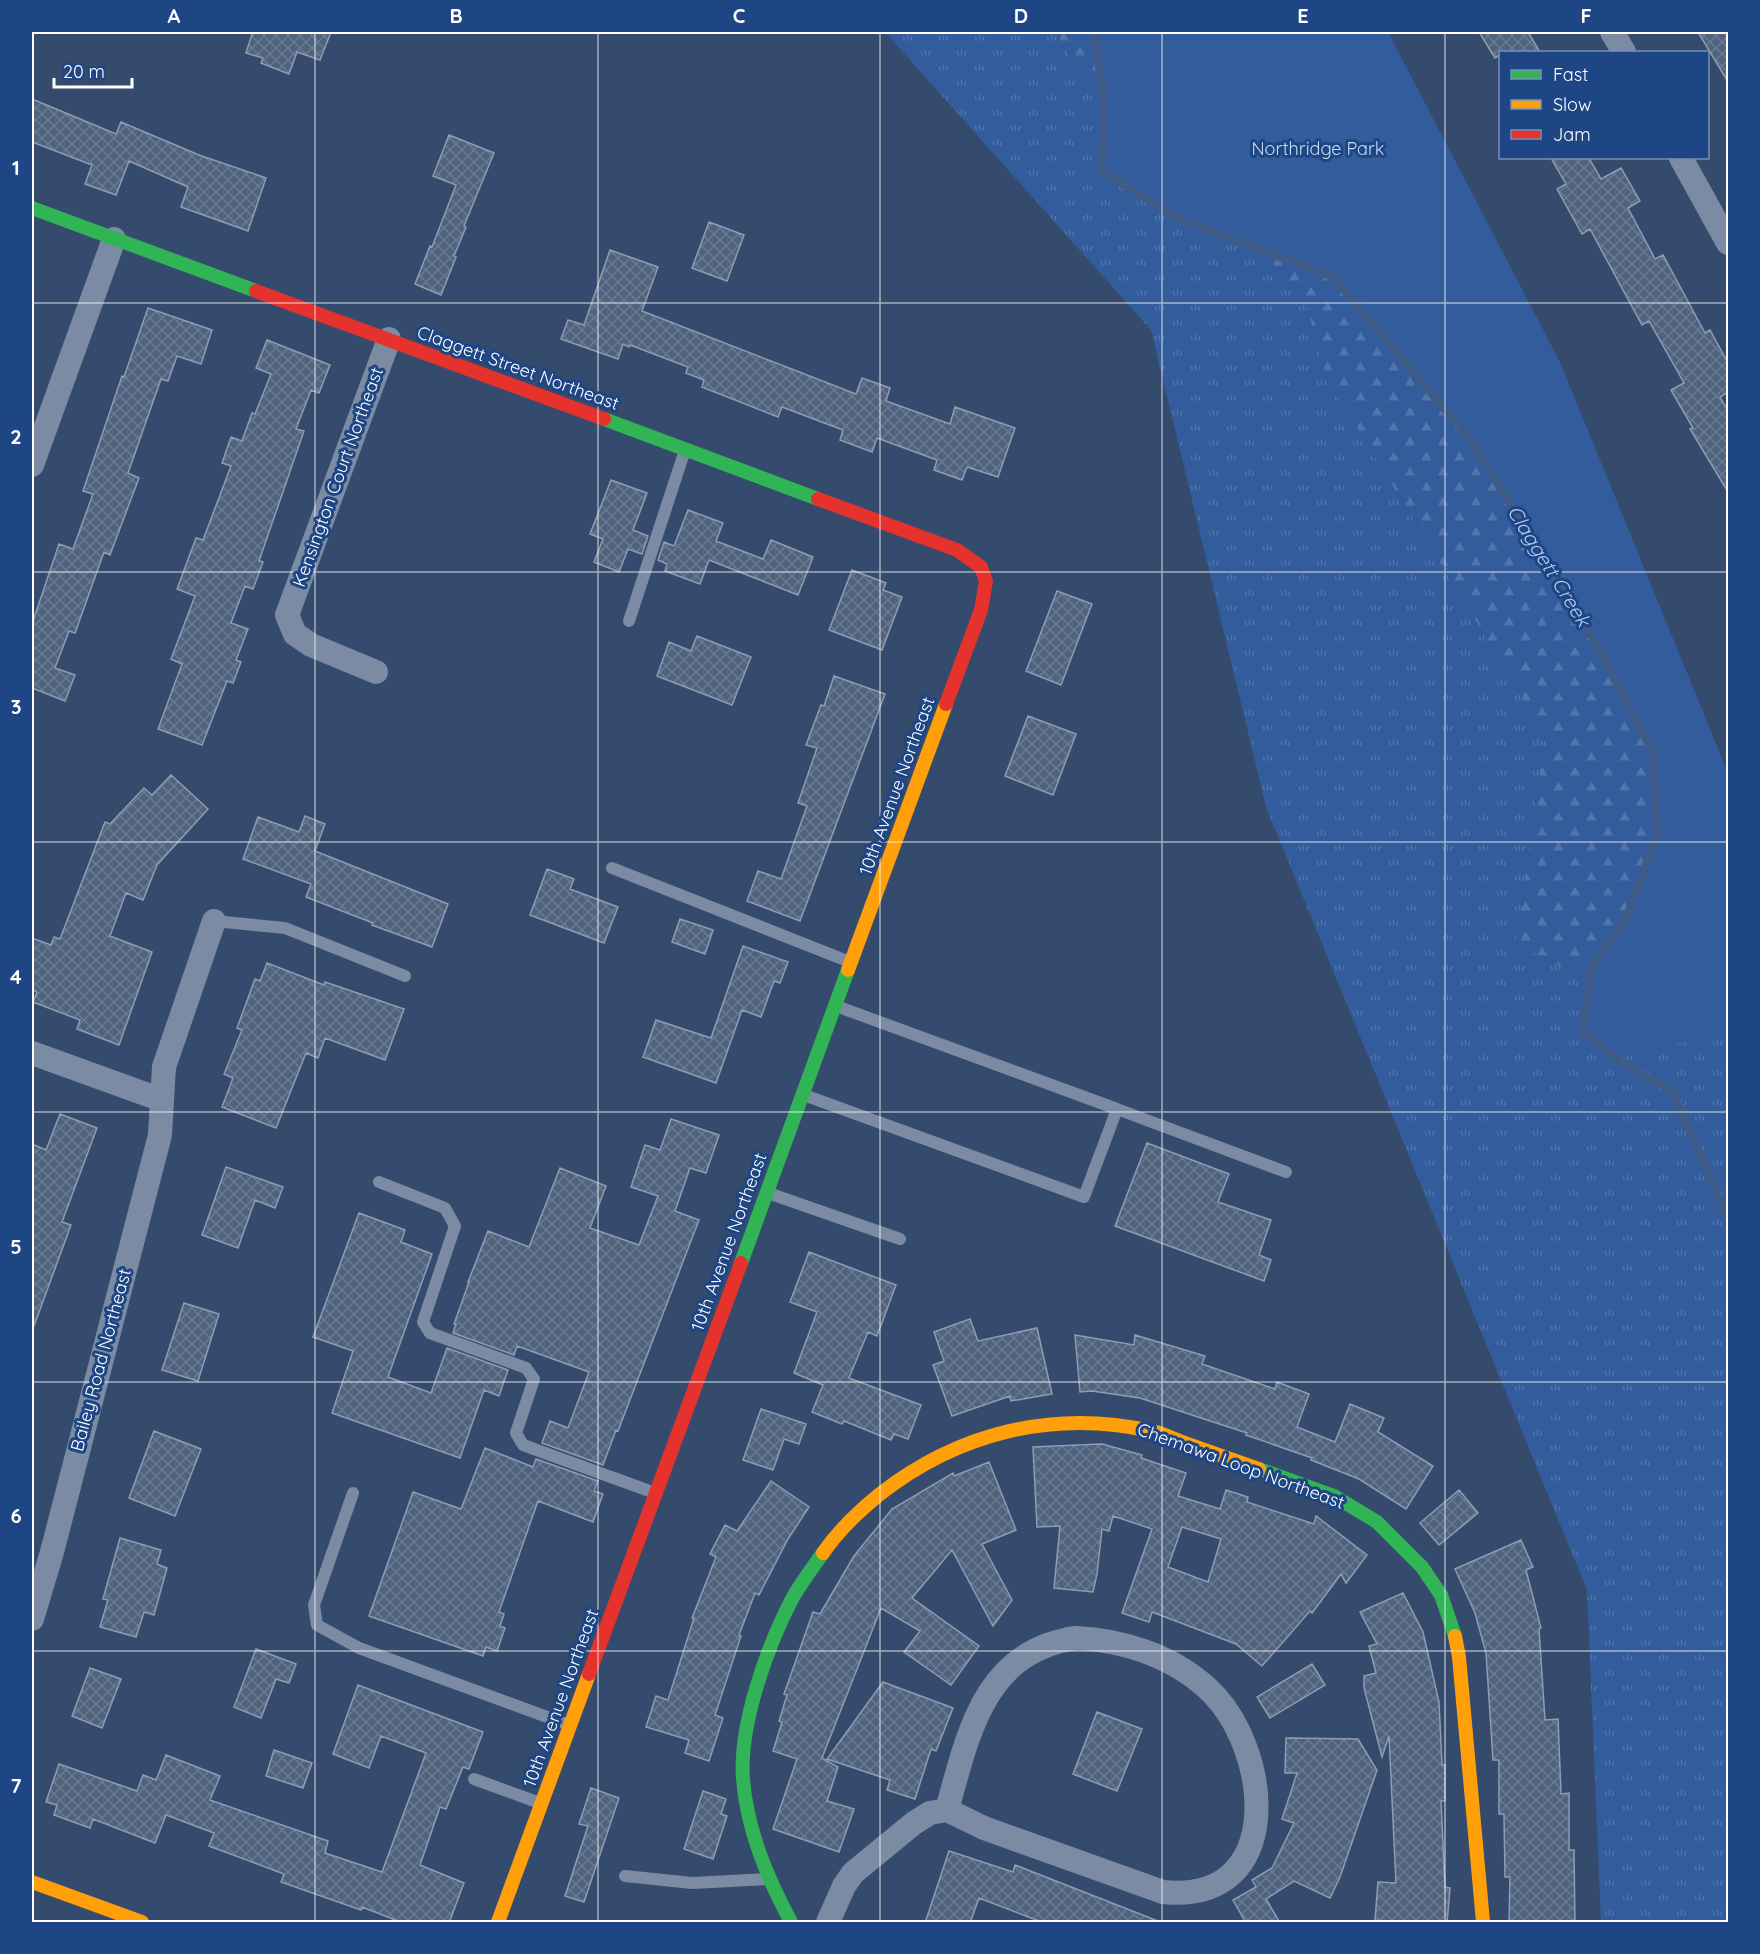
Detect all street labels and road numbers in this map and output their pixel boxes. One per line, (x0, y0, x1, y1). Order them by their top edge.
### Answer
street label: Claggett Street Northeast (414, 320, 622, 415)
street label: Kensington Court Northeast (287, 364, 388, 590)
street label: 10th Avenue Northeast (854, 694, 939, 878)
street label: 10th Avenue Northeast (686, 1150, 771, 1334)
street label: Bailey Road Northeast (65, 1266, 136, 1454)
street label: Chemawa Loop Northeast (1134, 1417, 1348, 1514)
street label: 10th Avenue Northeast (518, 1606, 603, 1790)

